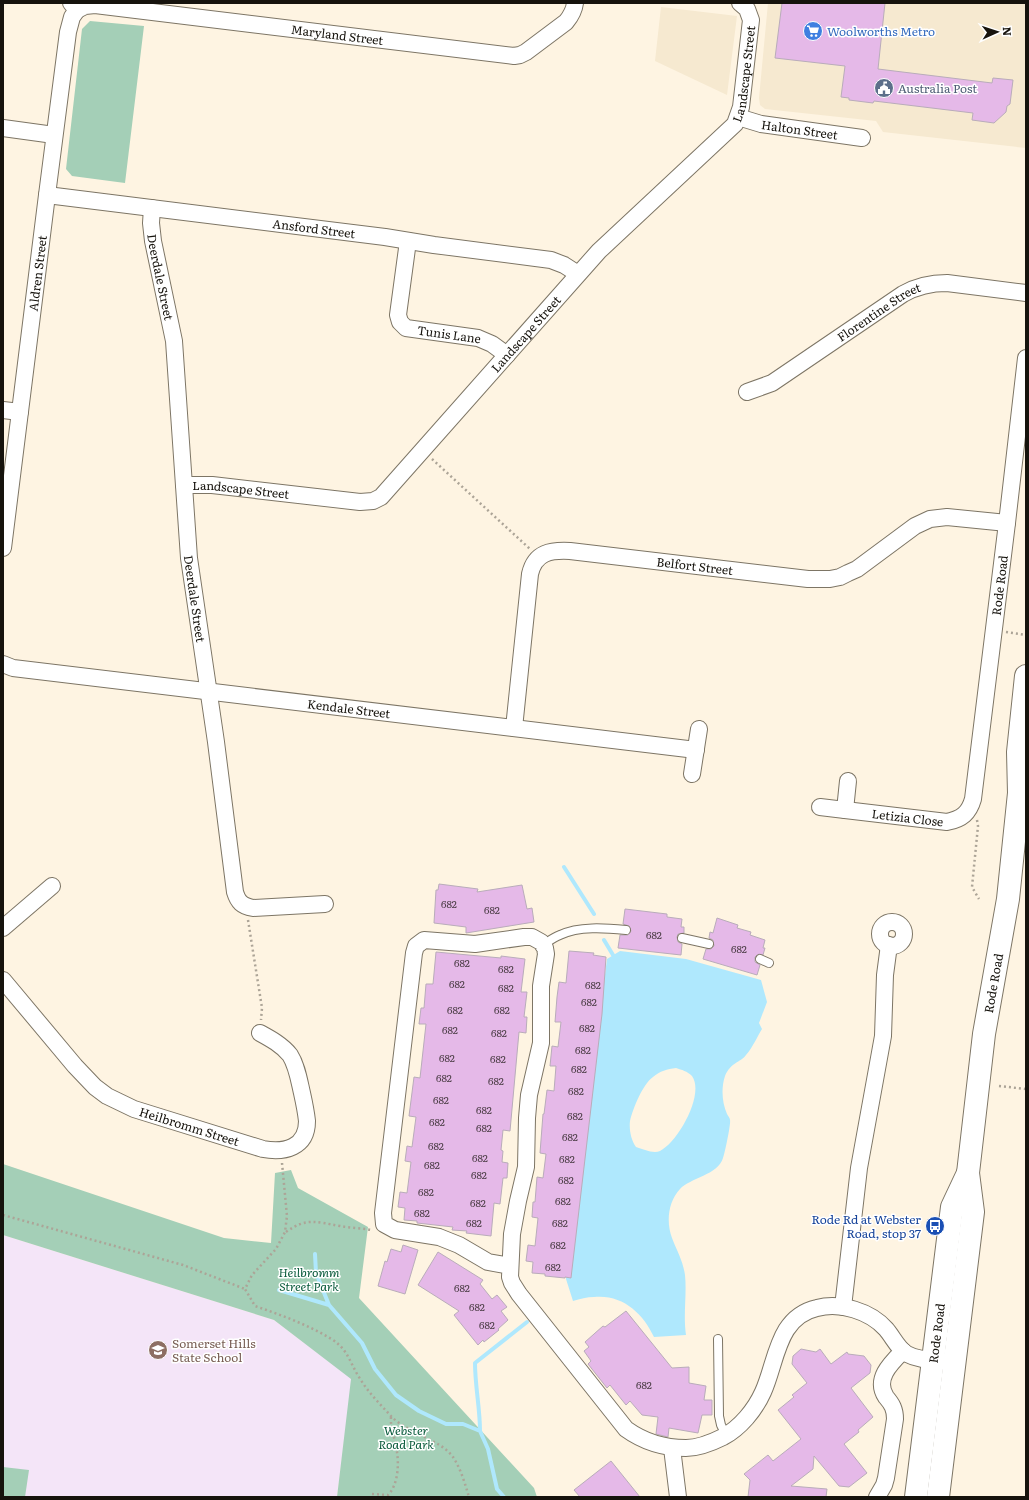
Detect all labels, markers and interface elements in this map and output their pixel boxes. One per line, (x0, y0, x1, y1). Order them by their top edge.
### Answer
north arrow (977, 12, 1017, 52)
street label: Maryland Street (290, 20, 385, 49)
supermarket icon: Woolworths Metro (802, 20, 824, 42)
place label: Woolworths Metro (827, 22, 935, 40)
street label: Landscape Street (727, 24, 759, 125)
text: N (1000, 26, 1016, 36)
public building icon: Australia Post (873, 77, 895, 99)
place label: Australia Post (898, 79, 977, 97)
street label: Halton Street (760, 115, 839, 144)
street label: Ansford Street (272, 214, 356, 242)
street label: Deerdale Street (143, 233, 178, 322)
street label: Aldren Street (24, 234, 51, 312)
street label: Florentine Street (833, 278, 923, 346)
street label: Landscape Street (487, 291, 565, 376)
street label: Tunis Lane (416, 321, 482, 347)
street label: Landscape Street (192, 476, 290, 503)
street label: Belfort Street (656, 552, 734, 579)
street label: Deerdale Street (180, 554, 210, 644)
street label: Rode Road (987, 554, 1012, 616)
street label: Kendale Street (306, 694, 392, 722)
street label: Letizia Close (871, 804, 944, 831)
house number: 682 (441, 896, 457, 911)
house number: 682 (484, 902, 500, 917)
house number: 682 (646, 927, 662, 942)
house number: 682 (731, 941, 747, 956)
street label: Rode Road (979, 951, 1007, 1014)
house number: 682 (454, 955, 470, 970)
house number: 682 (498, 961, 514, 976)
house number: 682 (449, 976, 465, 991)
house number: 682 (585, 977, 601, 992)
house number: 682 (498, 980, 514, 995)
house number: 682 (581, 994, 597, 1009)
house number: 682 (447, 1002, 463, 1017)
house number: 682 (494, 1002, 510, 1017)
house number: 682 (579, 1020, 595, 1035)
house number: 682 (442, 1022, 458, 1037)
house number: 682 (491, 1025, 507, 1040)
house number: 682 (575, 1042, 591, 1057)
house number: 682 (439, 1050, 455, 1065)
house number: 682 (490, 1051, 506, 1066)
house number: 682 (571, 1061, 587, 1076)
house number: 682 (436, 1070, 452, 1085)
house number: 682 (488, 1073, 504, 1088)
house number: 682 (568, 1083, 584, 1098)
house number: 682 (433, 1092, 449, 1107)
street label: Heilbromm Street (137, 1102, 242, 1150)
house number: 682 (476, 1102, 492, 1117)
house number: 682 (567, 1108, 583, 1123)
house number: 682 (429, 1114, 445, 1129)
house number: 682 (476, 1120, 492, 1135)
house number: 682 (562, 1129, 578, 1144)
house number: 682 (428, 1138, 444, 1153)
house number: 682 (472, 1150, 488, 1165)
house number: 682 (559, 1151, 575, 1166)
house number: 682 (424, 1157, 440, 1172)
house number: 682 (471, 1167, 487, 1182)
house number: 682 (558, 1172, 574, 1187)
house number: 682 (418, 1184, 434, 1199)
house number: 682 (555, 1193, 571, 1208)
house number: 682 (470, 1195, 486, 1210)
house number: 682 (414, 1205, 430, 1220)
place label: Rode Rd at Webster Road, stop 37 (811, 1210, 921, 1242)
house number: 682 (466, 1215, 482, 1230)
house number: 682 (552, 1215, 568, 1230)
bus stop icon: Rode Rd at Webster Road, stop 37 (924, 1215, 946, 1237)
house number: 682 (550, 1237, 566, 1252)
house number: 682 (545, 1259, 561, 1274)
park label: Heilbromm Street Park (279, 1263, 340, 1295)
house number: 682 (454, 1280, 470, 1295)
house number: 682 (469, 1299, 485, 1314)
street label: Rode Road (924, 1302, 949, 1364)
house number: 682 (479, 1317, 495, 1332)
place label: Somerset Hills State School (172, 1334, 256, 1366)
school or university icon: Somerset Hills State School (147, 1339, 169, 1361)
house number: 682 (636, 1377, 652, 1392)
park label: Webster Road Park (378, 1421, 434, 1453)

